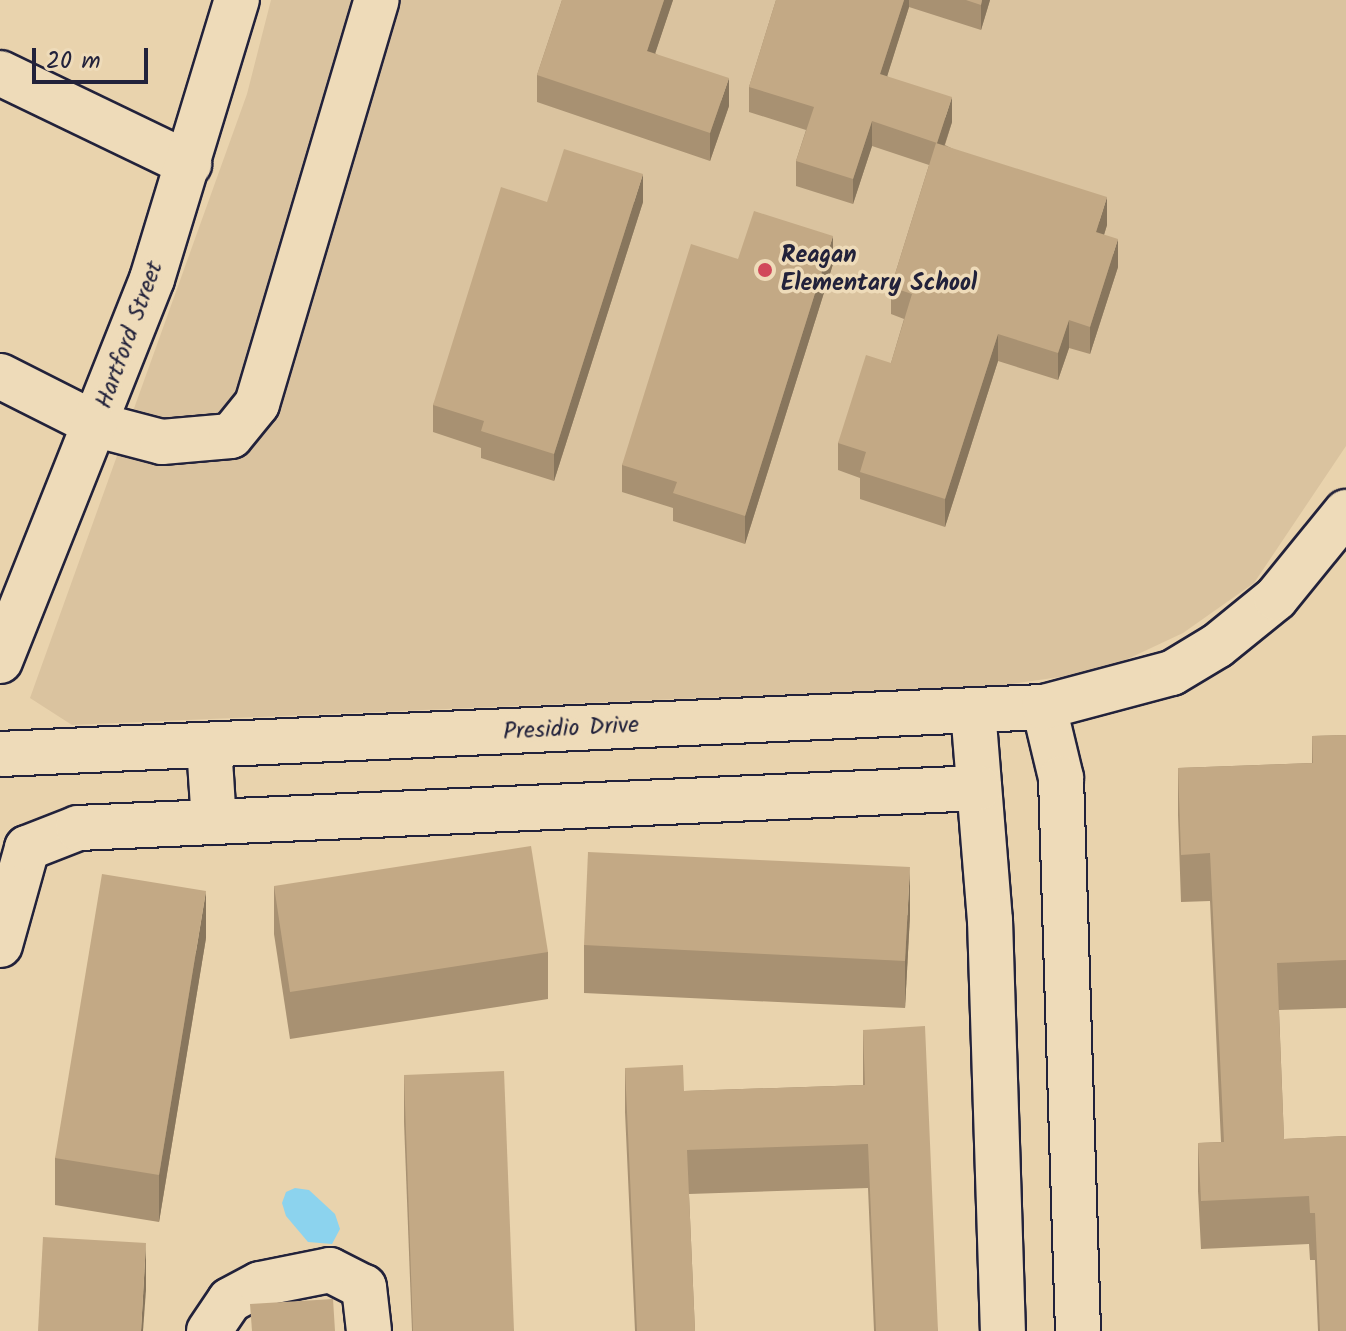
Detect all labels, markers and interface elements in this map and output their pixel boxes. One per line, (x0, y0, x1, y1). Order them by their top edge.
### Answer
scale bar (36, 32, 152, 82)
text: 20 m (46, 42, 101, 81)
place label: Reagan Elementary School (781, 242, 977, 298)
street label: Hartford Street (90, 257, 170, 413)
marker: Reagan Elementary School (756, 261, 774, 279)
street label: Presidio Drive (502, 711, 640, 747)

